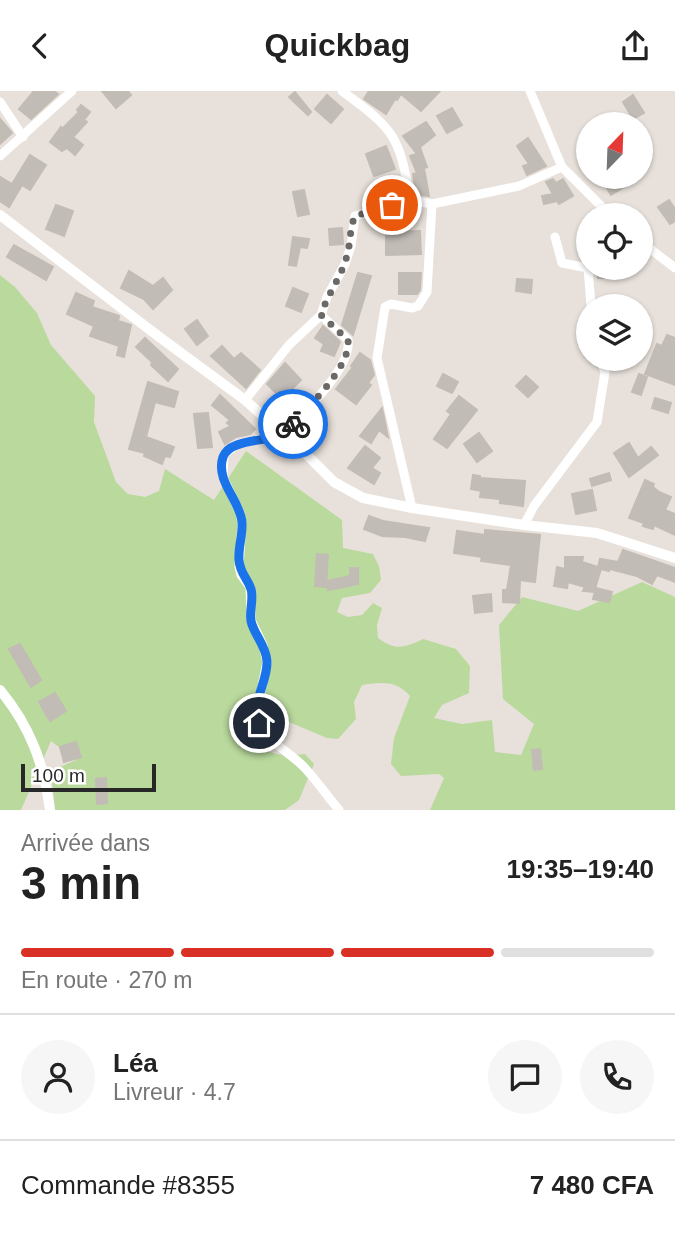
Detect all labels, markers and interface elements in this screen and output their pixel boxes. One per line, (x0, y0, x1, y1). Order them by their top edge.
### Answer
icon: back (21, 27, 59, 65)
text: Quickbag (265, 27, 410, 63)
icon: share (616, 27, 654, 65)
north arrow (576, 112, 653, 189)
map controls (576, 112, 653, 371)
pin (362, 175, 422, 235)
icon: bag (373, 186, 411, 224)
button: locate (576, 203, 653, 280)
button: layers (576, 294, 653, 371)
courier (258, 389, 328, 459)
icon: bike (274, 405, 312, 443)
pin (229, 693, 289, 753)
icon: home (240, 704, 278, 742)
scale bar (21, 761, 156, 793)
text: 100 m (32, 765, 85, 786)
text: Arrivée dans (21, 830, 150, 856)
text: 19:35–19:40 (507, 854, 654, 884)
text: 3 min (21, 857, 141, 909)
text: En route · 270 m (21, 967, 192, 993)
button: person (21, 1040, 95, 1114)
button: chat (488, 1040, 562, 1114)
button: phone (580, 1040, 654, 1114)
text: Léa (113, 1048, 158, 1078)
text: Livreur · 4.7 (113, 1079, 236, 1105)
text: Commande #8355 (21, 1170, 235, 1200)
text: 7 480 CFA (530, 1170, 654, 1200)

